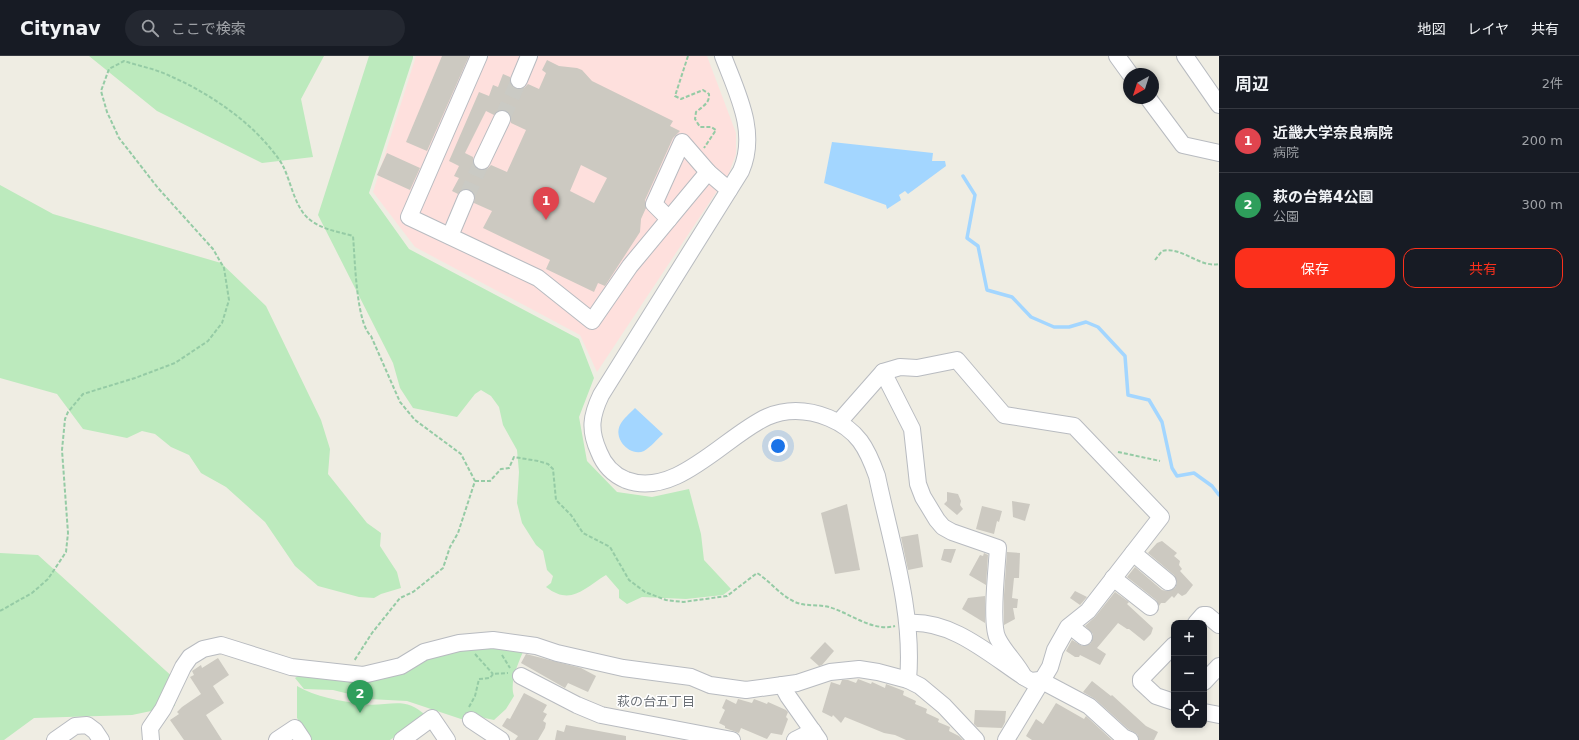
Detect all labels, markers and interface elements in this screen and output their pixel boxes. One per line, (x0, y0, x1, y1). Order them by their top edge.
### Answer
search box (125, 10, 405, 46)
text: Citynav (20, 17, 101, 39)
icon: search (139, 17, 161, 39)
text: ここで検索 (171, 20, 246, 38)
text: 地図 (1417, 21, 1445, 37)
text: レイヤ (1467, 21, 1509, 37)
text: 共有 (1531, 21, 1559, 37)
north arrow (1123, 68, 1159, 104)
text: 周辺 (1235, 74, 1269, 94)
text: 2件 (1542, 76, 1563, 91)
text: 近畿大学奈良病院 (1273, 124, 1393, 142)
text: 1 (1243, 133, 1253, 148)
text: 200 m (1521, 133, 1563, 148)
text: 病院 (1273, 145, 1299, 160)
pin: 1 (533, 187, 559, 220)
text: 萩の台第4公園 (1273, 188, 1373, 206)
text: 2 (1243, 197, 1253, 212)
text: 300 m (1521, 197, 1563, 212)
text: 公園 (1273, 209, 1299, 224)
button: 保存 (1235, 248, 1395, 288)
button: 共有 (1403, 248, 1563, 288)
your location (768, 436, 788, 456)
map controls (1171, 620, 1207, 728)
button: + (1171, 620, 1207, 656)
button: − (1171, 656, 1207, 692)
pin: 2 (347, 680, 373, 713)
button: locate (1171, 692, 1207, 728)
district label: 萩の台五丁目 (617, 694, 695, 709)

